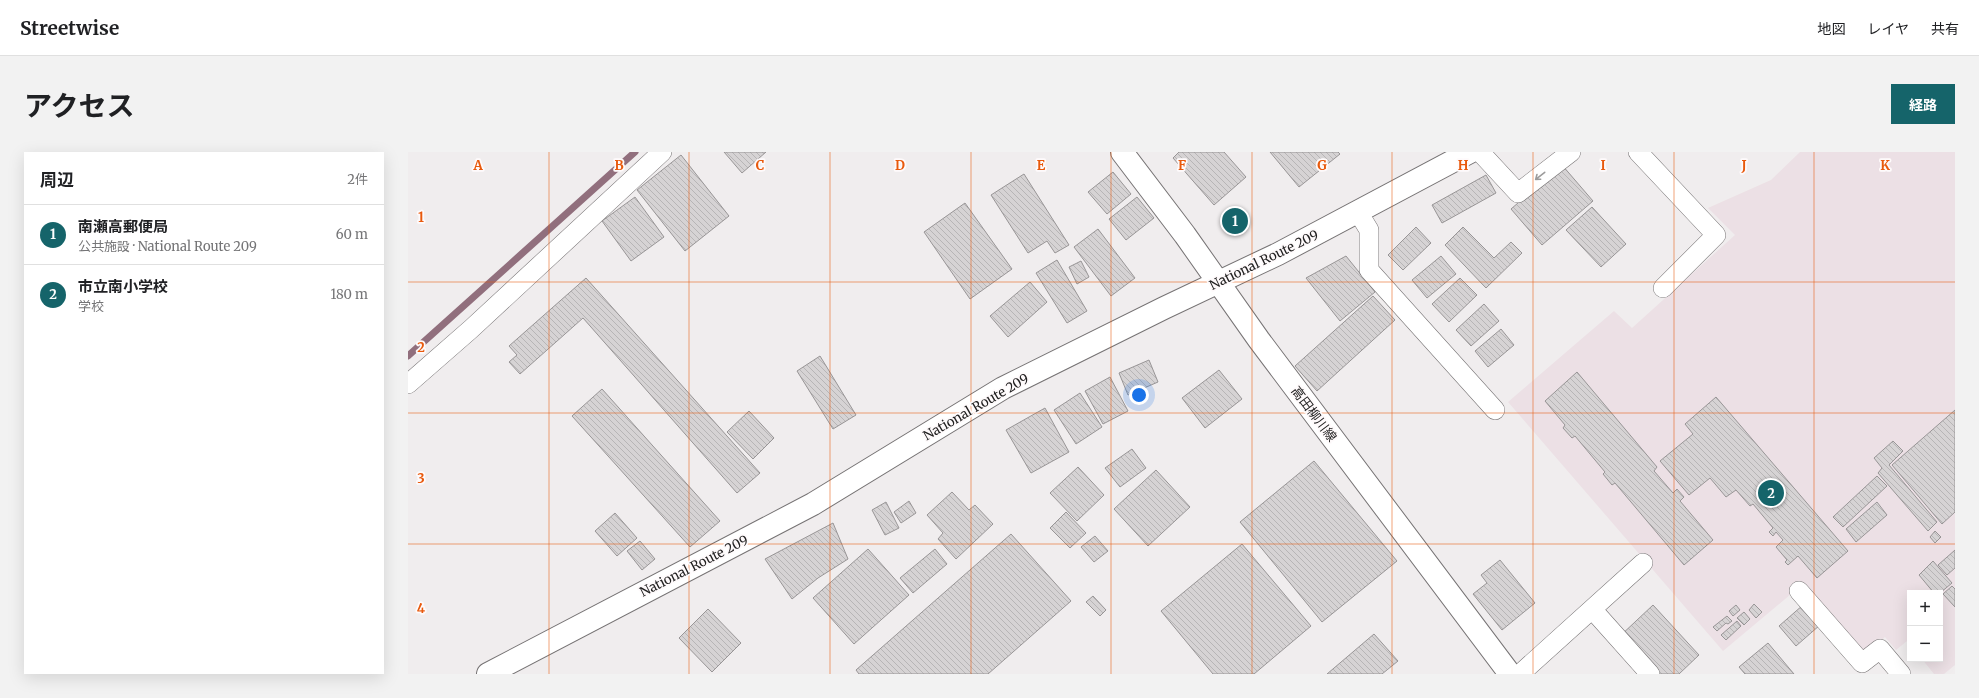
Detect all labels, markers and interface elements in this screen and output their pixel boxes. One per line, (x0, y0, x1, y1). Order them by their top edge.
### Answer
text: Streetwise (20, 16, 119, 40)
text: 地図 (1817, 20, 1845, 38)
text: レイヤ (1867, 20, 1909, 38)
text: 共有 (1931, 20, 1959, 38)
button: 経路 (1891, 84, 1955, 124)
text: アクセス (24, 88, 135, 124)
text: A (472, 157, 483, 174)
text: B (614, 157, 624, 174)
text: C (756, 157, 765, 174)
text: D (895, 157, 905, 174)
text: E (1037, 157, 1046, 174)
text: F (1178, 157, 1186, 174)
text: G (1317, 157, 1327, 174)
text: H (1458, 157, 1469, 174)
text: I (1600, 157, 1606, 174)
text: J (1740, 157, 1747, 174)
text: K (1880, 157, 1890, 174)
text: 周辺 (40, 169, 74, 191)
text: 2件 (347, 171, 368, 188)
one-way arrow (1535, 172, 1546, 180)
pin: 1 (1222, 206, 1248, 236)
text: 1 (418, 209, 424, 226)
text: 南瀬高郵便局 (78, 217, 168, 236)
text: 1 (50, 226, 56, 243)
text: 60 m (336, 226, 368, 243)
street label: National Route 209 (1207, 226, 1321, 294)
text: 公共施設 · National Route 209 (78, 238, 257, 255)
text: 市立南小学校 (78, 277, 168, 296)
text: 2 (49, 286, 57, 303)
text: 180 m (330, 286, 368, 303)
text: 学校 (78, 298, 104, 315)
text: 2 (417, 339, 425, 356)
street label: National Route 209 (920, 370, 1032, 444)
street label: 高田柳川線 (1288, 383, 1340, 445)
your location (1129, 385, 1149, 405)
text: 3 (417, 470, 425, 487)
pin: 2 (1758, 478, 1784, 508)
street label: National Route 209 (637, 531, 751, 601)
map controls (1907, 590, 1943, 662)
button: + (1907, 590, 1943, 626)
text: 4 (417, 600, 426, 617)
button: − (1907, 626, 1943, 662)

